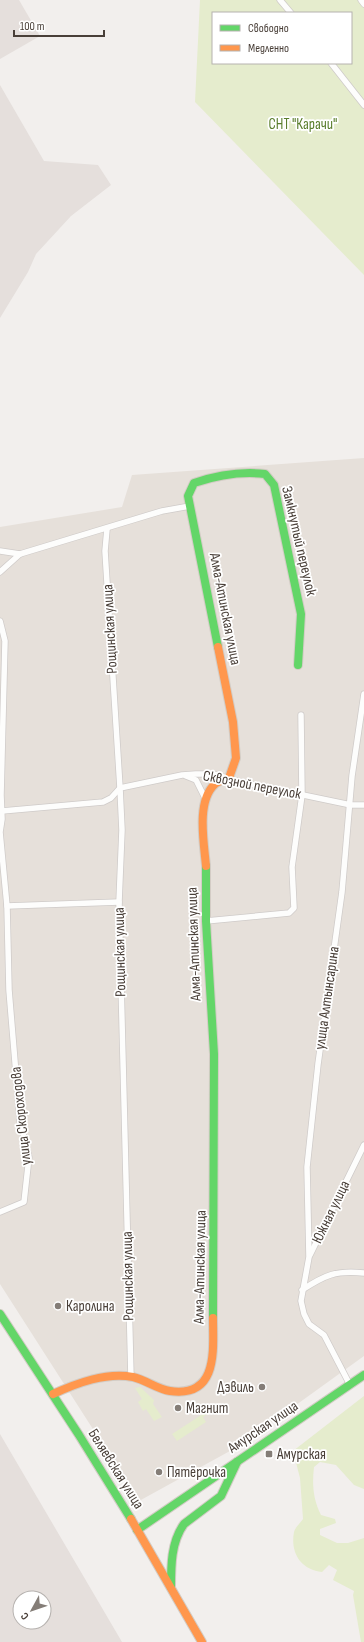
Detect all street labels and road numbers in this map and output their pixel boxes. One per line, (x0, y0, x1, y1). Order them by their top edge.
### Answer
street label: Замкнутый переулок (277, 484, 321, 598)
street label: Алма-Атинская улица (205, 550, 245, 667)
street label: Рощинская улица (98, 584, 122, 674)
street label: Сквозной переулок (201, 766, 303, 804)
street label: Алма-Атинская улица (183, 887, 206, 1002)
street label: Рощинская улица (110, 907, 130, 997)
street label: улица Алтынсарина (310, 945, 344, 1051)
street label: улица Скороходова (6, 1066, 36, 1166)
street label: Южная улица (308, 1177, 354, 1247)
street label: Алма-Атинская улица (189, 1210, 210, 1325)
street label: Рощинская улица (118, 1231, 138, 1321)
street label: Амурская улица (225, 1397, 301, 1457)
street label: Беляевская улица (84, 1425, 148, 1513)

